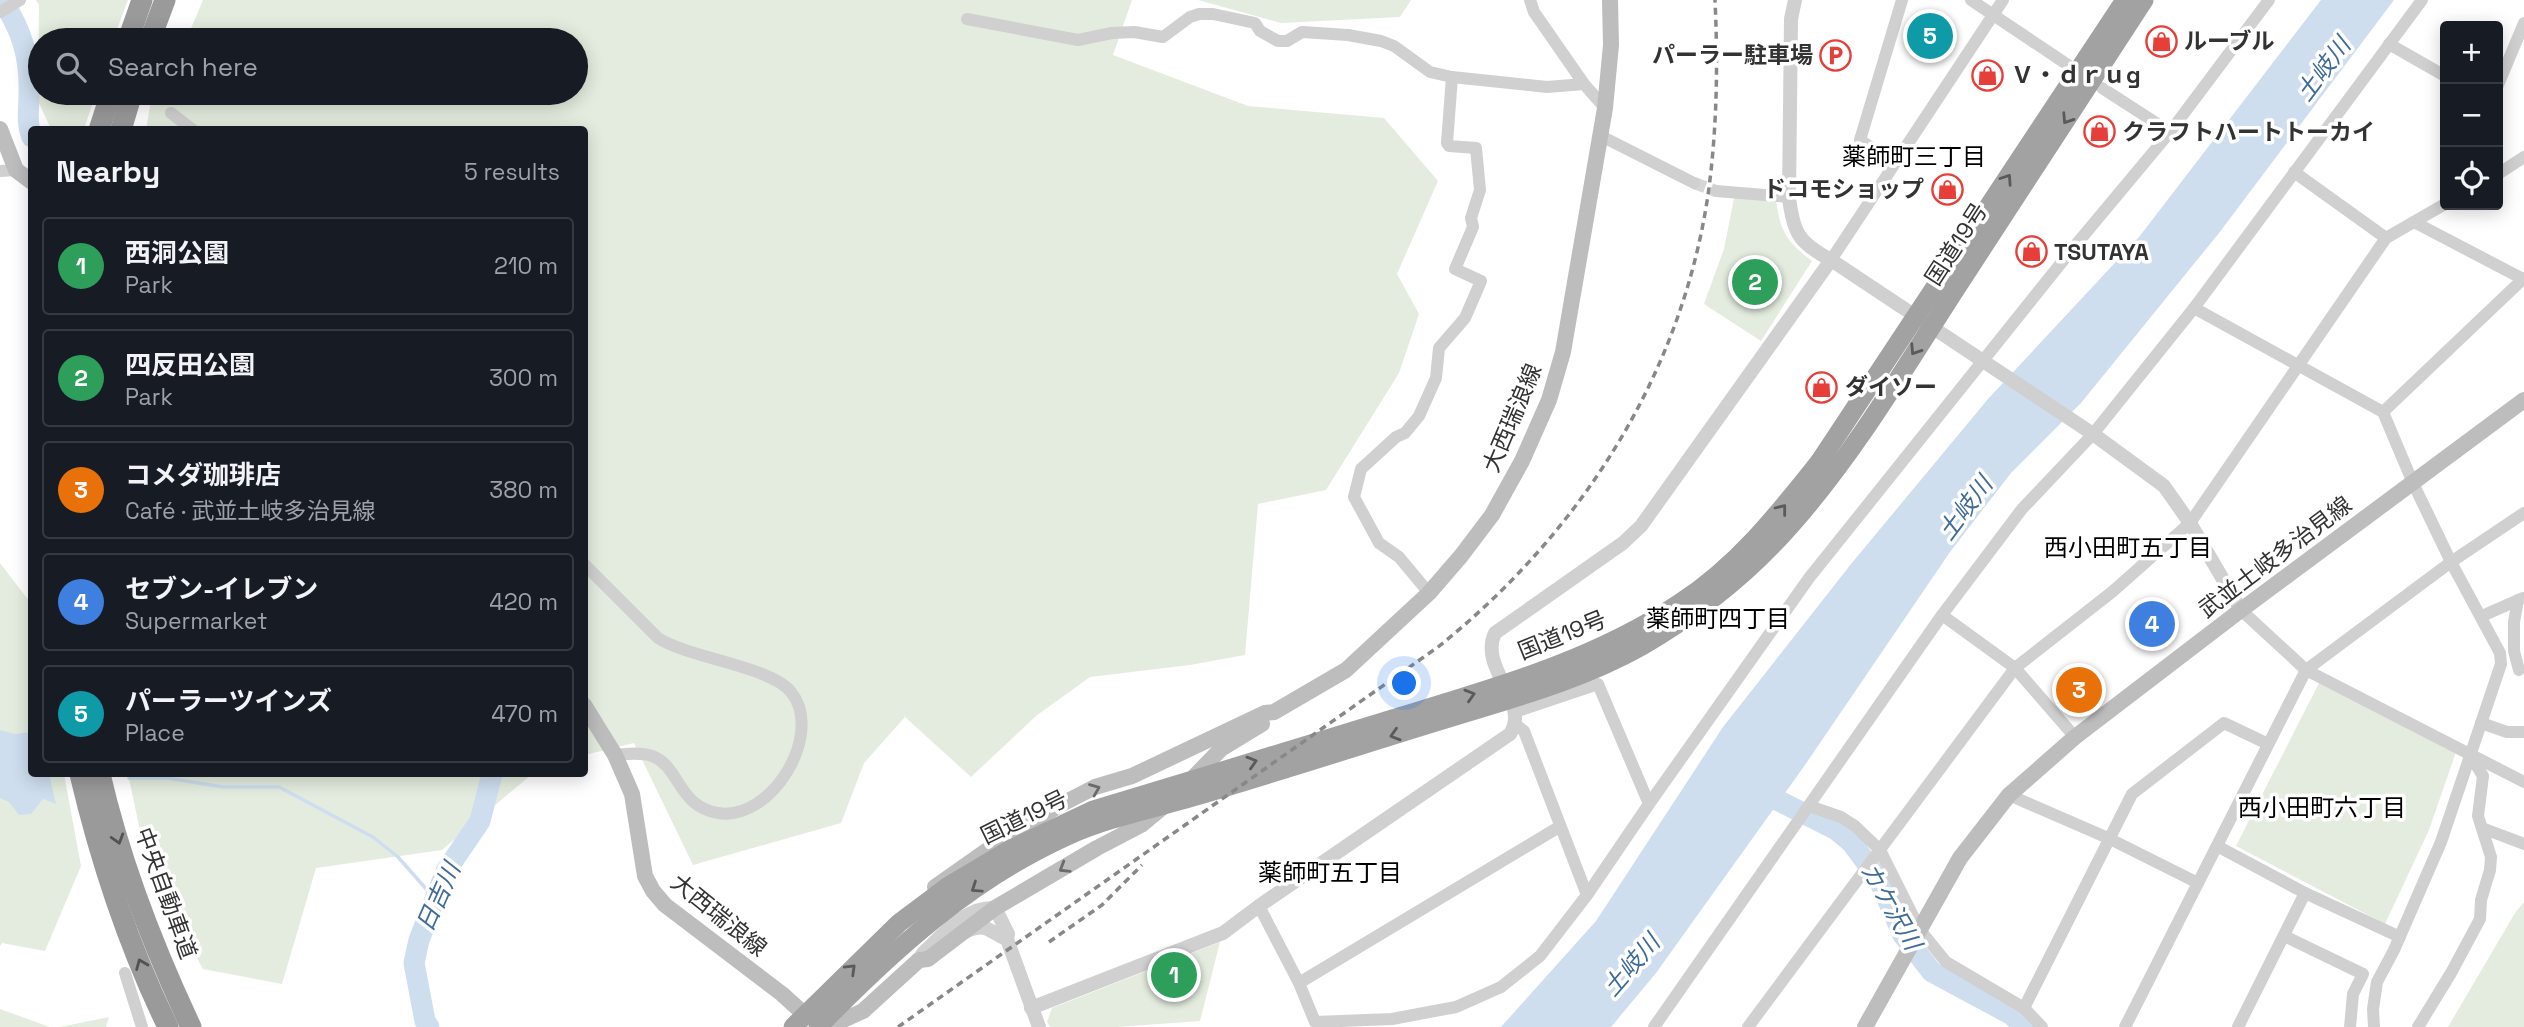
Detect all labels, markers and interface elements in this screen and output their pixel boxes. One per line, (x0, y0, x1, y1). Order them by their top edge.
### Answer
pin: 5 (1907, 10, 1953, 62)
map controls (2440, 21, 2503, 210)
button: + (2440, 21, 2503, 84)
shop icon: ルーブル (2144, 24, 2178, 58)
place label: ルーブル (2184, 26, 2275, 56)
search box (28, 28, 588, 105)
water label: 土岐川 (2289, 29, 2359, 107)
parking icon: パーラー駐車場 (1819, 38, 1853, 72)
place label: パーラー駐車場 (1652, 40, 1813, 70)
icon: search (52, 48, 90, 86)
text: Search here (108, 50, 258, 84)
shop icon: Ｖ・ｄｒｕg (1971, 58, 2005, 92)
place label: Ｖ・ｄｒｕg (2011, 60, 2141, 90)
button: − (2440, 84, 2503, 147)
one-way arrow (2062, 111, 2075, 124)
shop icon: クラフトハートトーカイ (2082, 115, 2116, 149)
place label: クラフトハートトーカイ (2122, 117, 2375, 147)
district label: 薬師町三丁目 (1842, 141, 1986, 172)
button: locate (2440, 147, 2503, 210)
text: Nearby (56, 152, 160, 191)
text: 5 results (464, 157, 560, 187)
shop icon: ドコモショップ (1930, 172, 1964, 206)
place label: ドコモショップ (1763, 174, 1924, 204)
one-way arrow (1998, 174, 2011, 187)
street label: 国道19号 (1918, 197, 1994, 291)
shop icon: TSUTAYA (2014, 235, 2048, 269)
text: 西洞公園 (125, 236, 229, 270)
place label: TSUTAYA (2054, 237, 2149, 267)
text: 1 (76, 251, 86, 281)
text: 210 m (494, 251, 558, 281)
pin: 2 (1732, 256, 1778, 308)
text: Park (125, 270, 173, 300)
one-way arrow (1911, 342, 1924, 355)
text: 四反田公園 (125, 348, 255, 382)
street label: 大西瑞浪線 (1476, 359, 1548, 477)
text: 2 (74, 363, 88, 393)
text: 300 m (489, 363, 558, 393)
shop icon: ダイソー (1805, 370, 1839, 404)
place label: ダイソー (1845, 372, 1937, 402)
text: Park (125, 382, 173, 412)
text: コメダ珈琲店 (125, 458, 281, 492)
water label: 土岐川 (1931, 468, 2001, 546)
text: 3 (74, 475, 88, 505)
text: 380 m (489, 475, 558, 505)
street label: 武並土岐多治見線 (2192, 490, 2358, 624)
text: Café · 武並土岐多治見線 (125, 496, 376, 526)
one-way arrow (1774, 504, 1787, 517)
district label: 西小田町五丁目 (2044, 532, 2212, 563)
text: セブン-イレブン (125, 572, 318, 606)
text: 4 (74, 587, 88, 617)
text: 420 m (489, 587, 558, 617)
pin: 4 (2129, 598, 2175, 650)
district label: 薬師町四丁目 (1646, 603, 1790, 634)
street label: 国道19号 (1513, 604, 1611, 666)
text: Supermarket (125, 606, 267, 636)
pin: 3 (2056, 664, 2102, 716)
your location (1387, 666, 1421, 700)
text: パーラーツインズ (125, 684, 332, 718)
one-way arrow (1464, 689, 1476, 704)
text: 5 (74, 699, 88, 729)
text: 470 m (491, 699, 558, 729)
text: Place (125, 718, 185, 748)
one-way arrow (1389, 726, 1401, 741)
one-way arrow (1246, 755, 1258, 770)
street label: 国道19号 (976, 783, 1072, 851)
one-way arrow (1088, 783, 1100, 797)
district label: 西小田町六丁目 (2238, 792, 2406, 823)
street label: 中央自動車道 (128, 823, 204, 963)
one-way arrow (110, 832, 124, 845)
water label: 日吉川 (409, 855, 468, 936)
district label: 薬師町五丁目 (1258, 857, 1402, 888)
water label: カケ沢川 (1854, 857, 1930, 958)
one-way arrow (1058, 860, 1071, 873)
street label: 大西瑞浪線 (665, 867, 773, 963)
one-way arrow (971, 880, 984, 892)
water label: 土岐川 (1596, 925, 1668, 1002)
pin: 1 (1151, 949, 1197, 1001)
one-way arrow (136, 959, 150, 971)
one-way arrow (843, 964, 856, 977)

